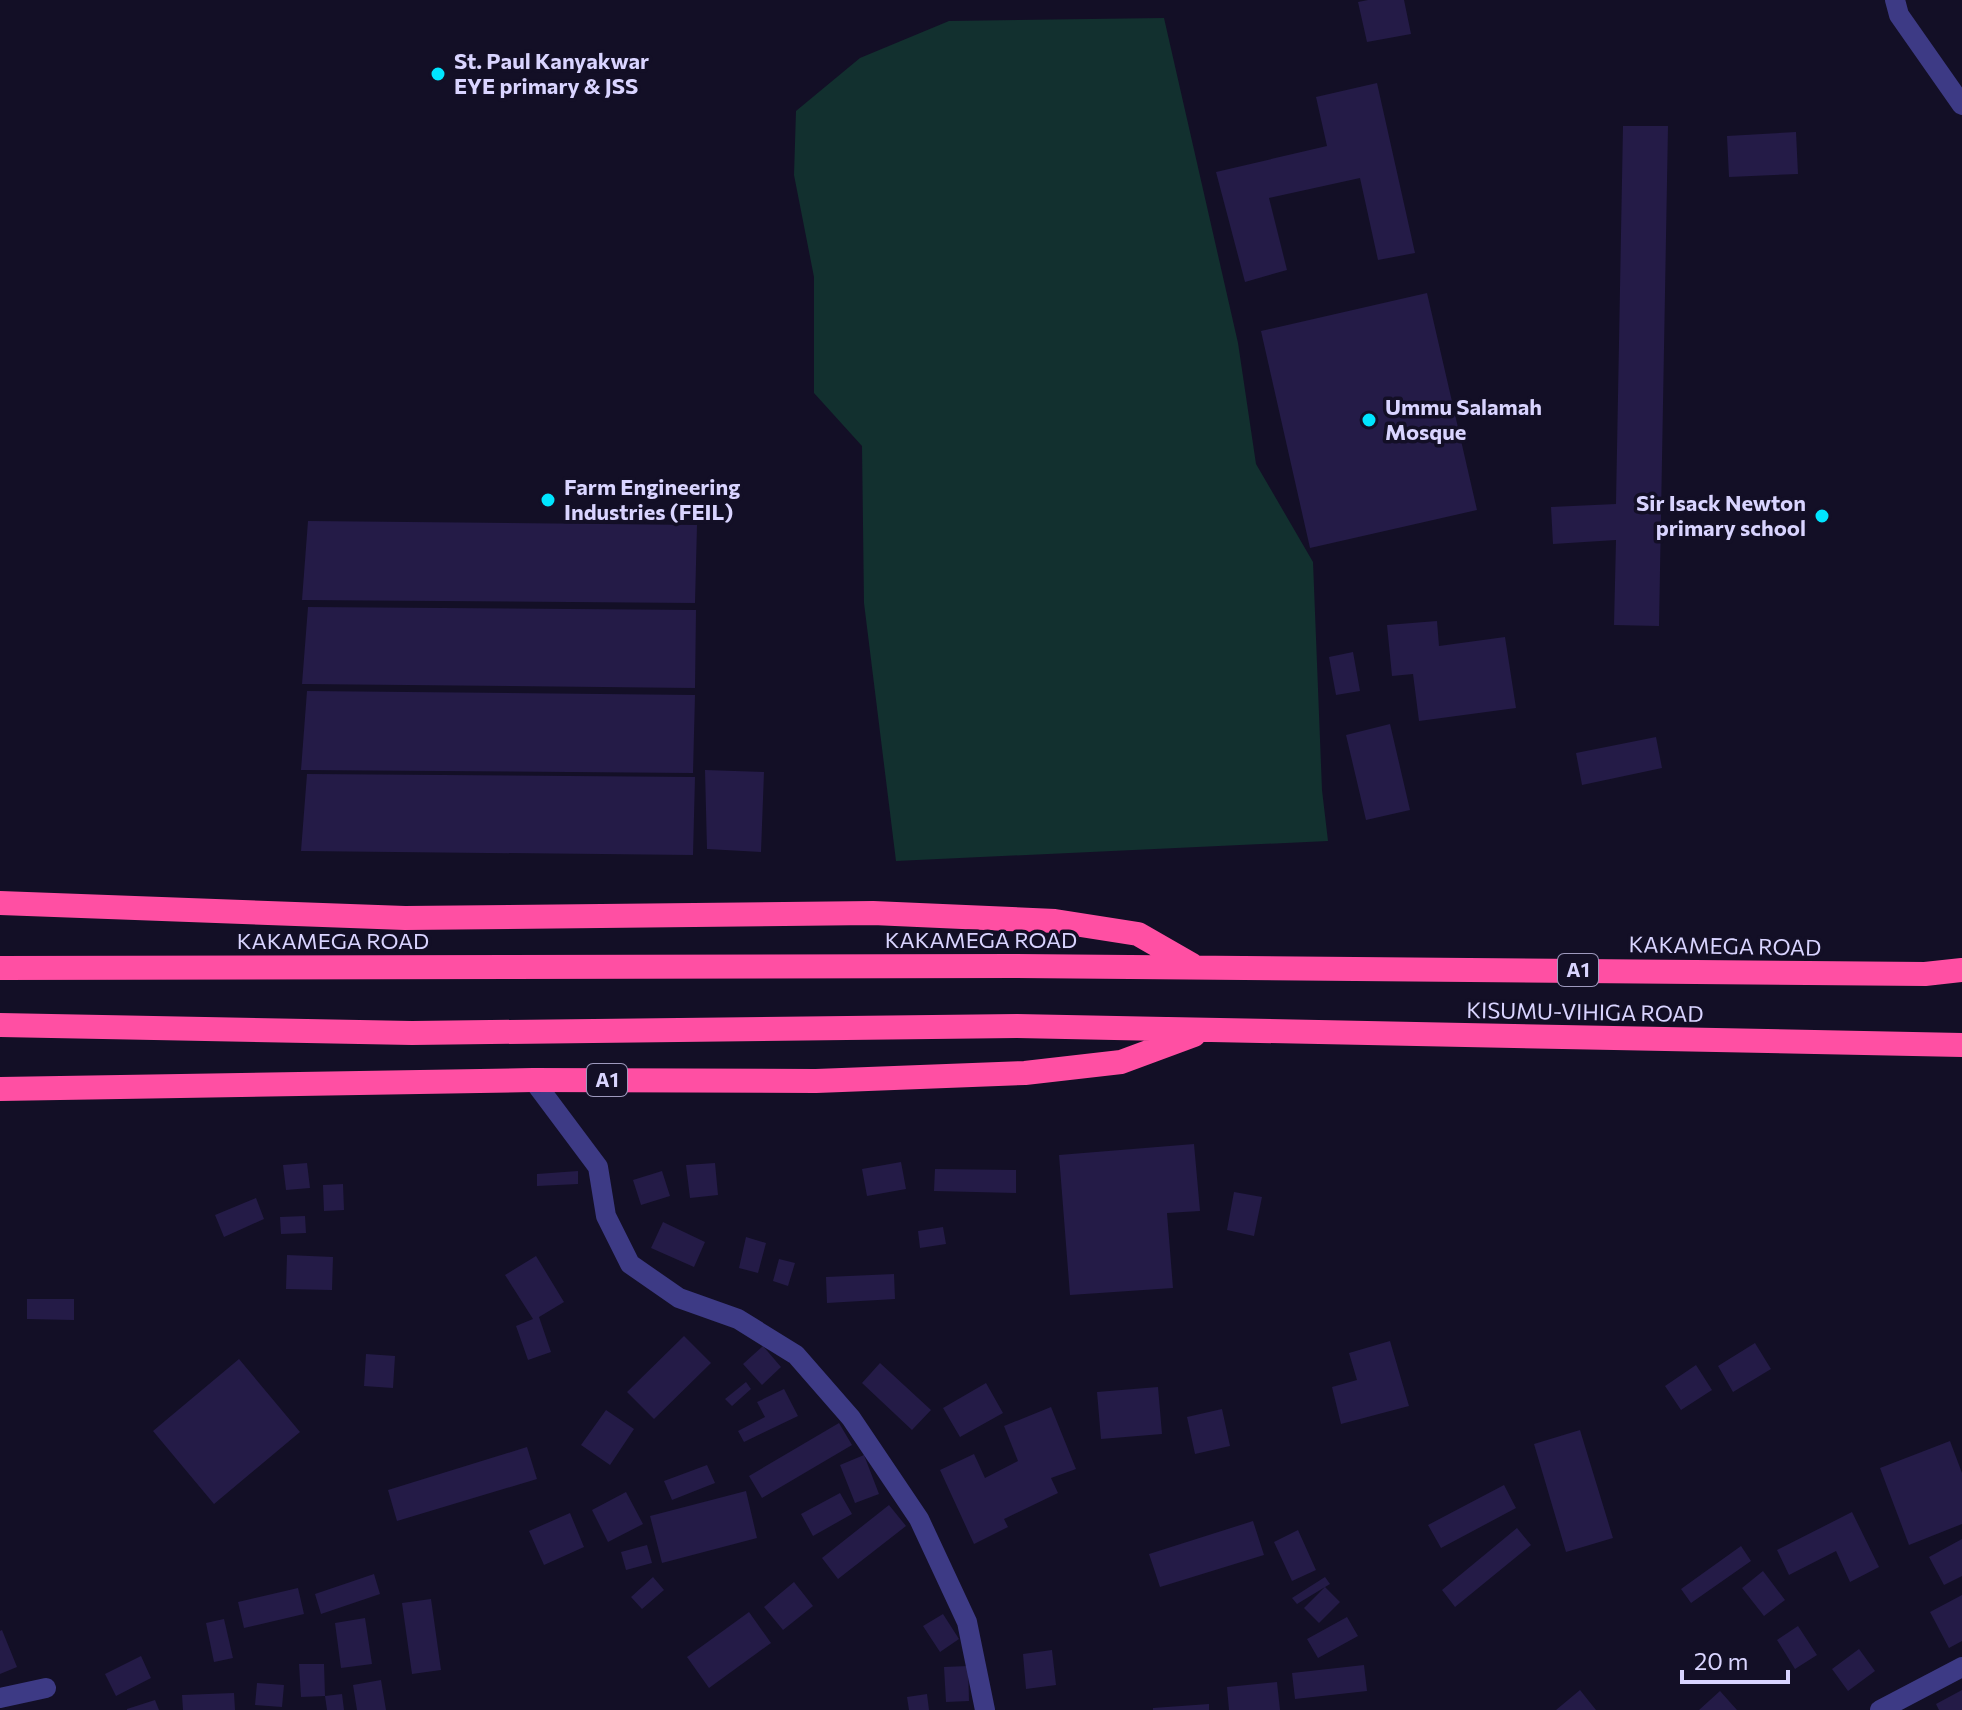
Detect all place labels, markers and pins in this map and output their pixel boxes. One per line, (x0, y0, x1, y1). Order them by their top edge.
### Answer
place label: St. Paul Kanyakwar EYE primary & JSS (454, 47, 649, 99)
marker: St. Paul Kanyakwar EYE primary & JSS (429, 65, 447, 83)
place label: Ummu Salamah Mosque (1385, 393, 1542, 445)
marker: Ummu Salamah Mosque (1360, 411, 1378, 429)
place label: Farm Engineering Industries (FEIL) (564, 473, 740, 525)
place label: Sir Isack Newton primary school (1636, 489, 1806, 541)
marker: Farm Engineering Industries (FEIL) (539, 491, 557, 509)
marker: Sir Isack Newton primary school (1813, 507, 1831, 525)

